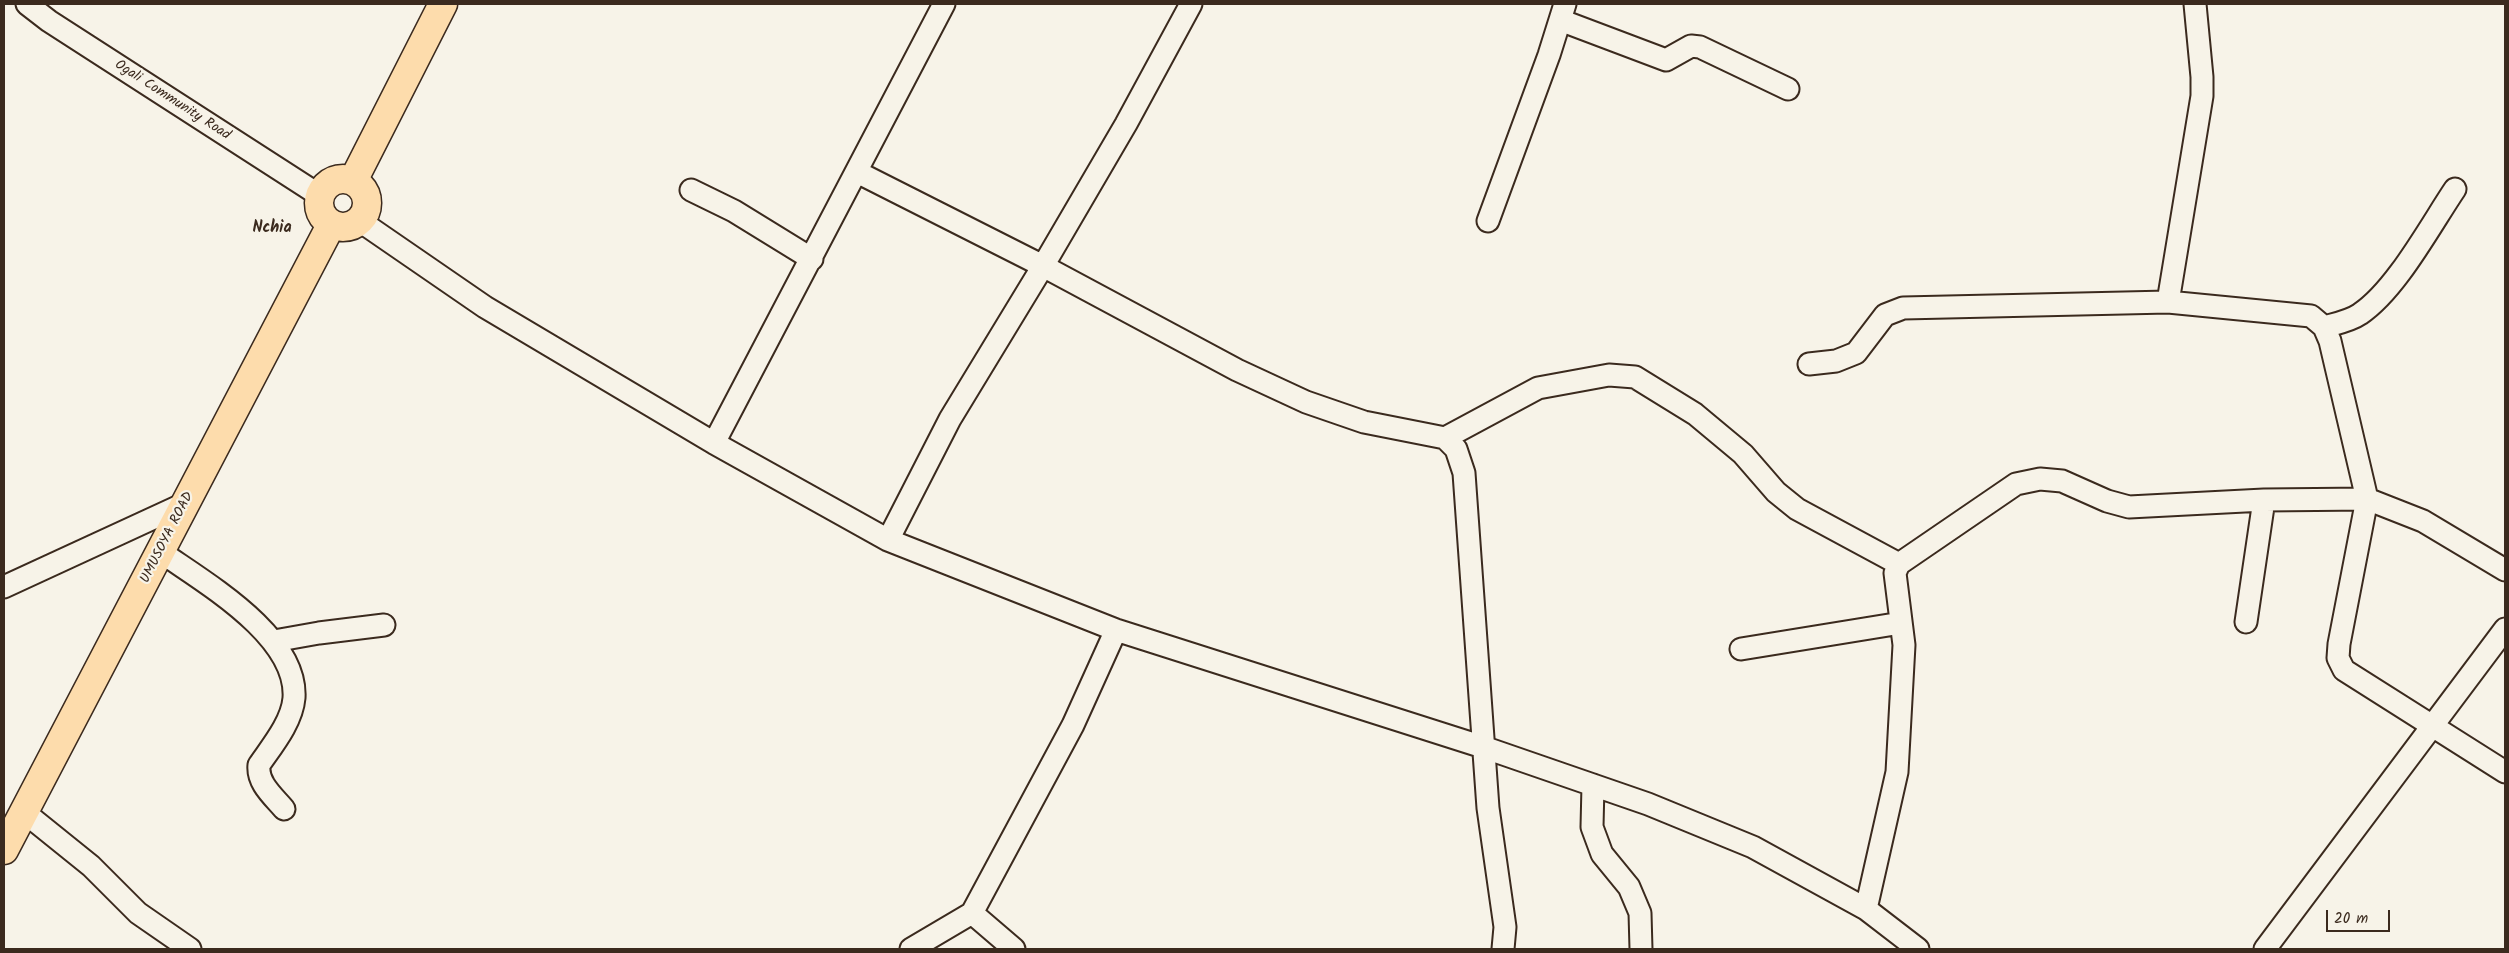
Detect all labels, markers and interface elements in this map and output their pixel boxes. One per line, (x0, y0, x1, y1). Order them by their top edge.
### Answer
street label: Ogali Community Road (111, 57, 233, 145)
district label: Nchia (252, 219, 292, 239)
street label: UMUSOYA ROAD (138, 490, 198, 586)
scale bar (2329, 900, 2393, 932)
text: 20 m (2334, 907, 2368, 931)

